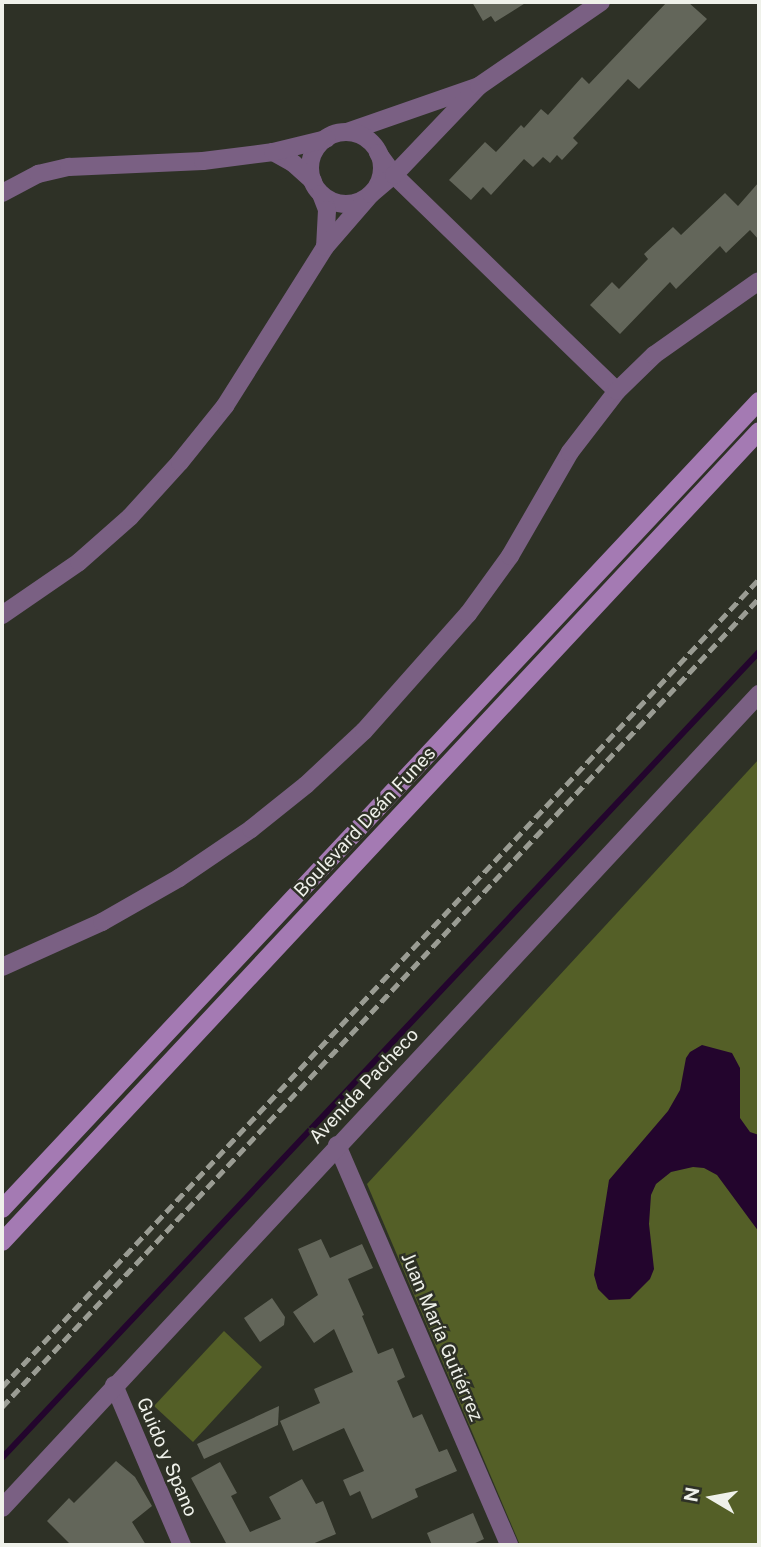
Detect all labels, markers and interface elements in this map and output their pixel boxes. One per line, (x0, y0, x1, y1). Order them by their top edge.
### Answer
street label: Boulevard Deán Funes (289, 742, 441, 902)
street label: Avenida Pacheco (305, 1023, 423, 1149)
street label: Juan María Gutiérrez (396, 1249, 488, 1425)
street label: Guido y Spano (132, 1394, 202, 1520)
north arrow (677, 1463, 747, 1533)
text: N (679, 1485, 703, 1504)

